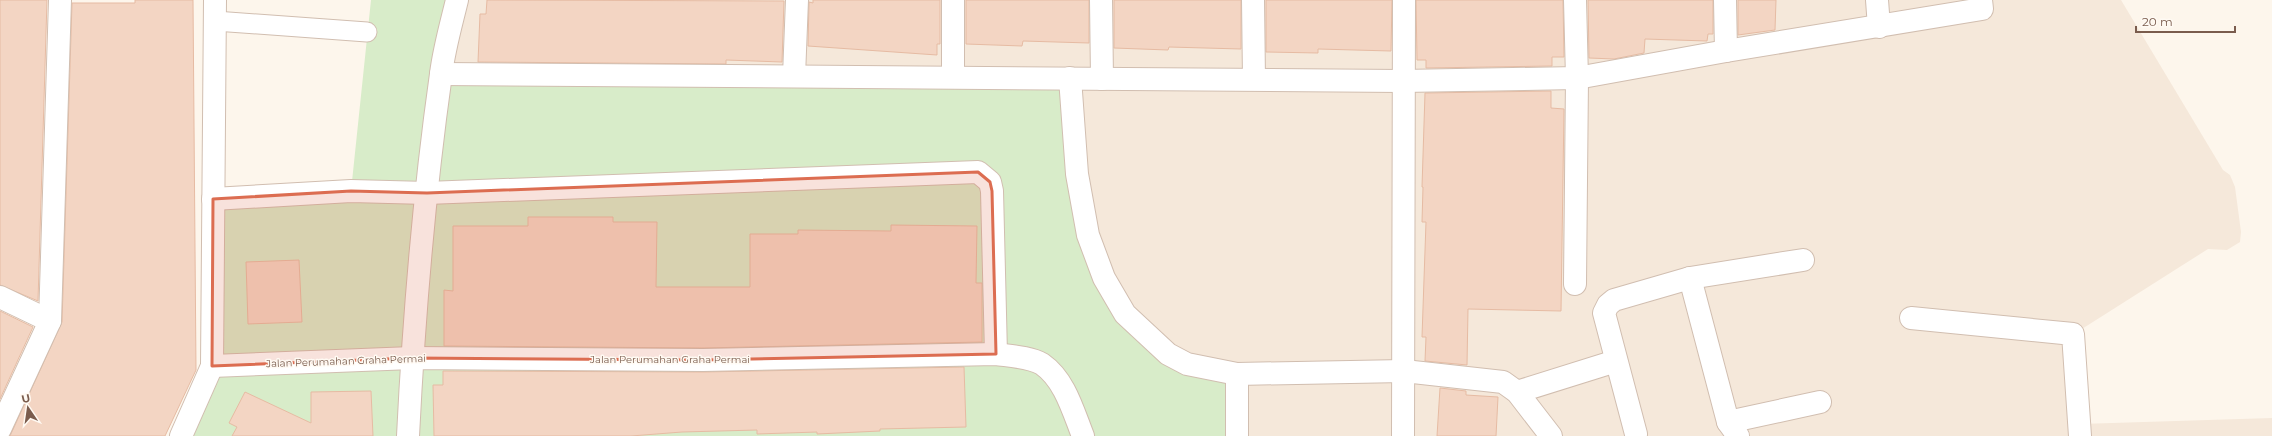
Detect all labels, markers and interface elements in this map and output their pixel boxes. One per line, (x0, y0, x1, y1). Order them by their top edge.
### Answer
scale bar (2136, 8, 2235, 34)
text: 20 m (2142, 14, 2173, 29)
street label: Jalan Perumahan Graha Permai (265, 352, 426, 370)
street label: Jalan Perumahan Graha Permai (589, 353, 750, 366)
north arrow (8, 388, 48, 428)
text: U (20, 390, 32, 406)

